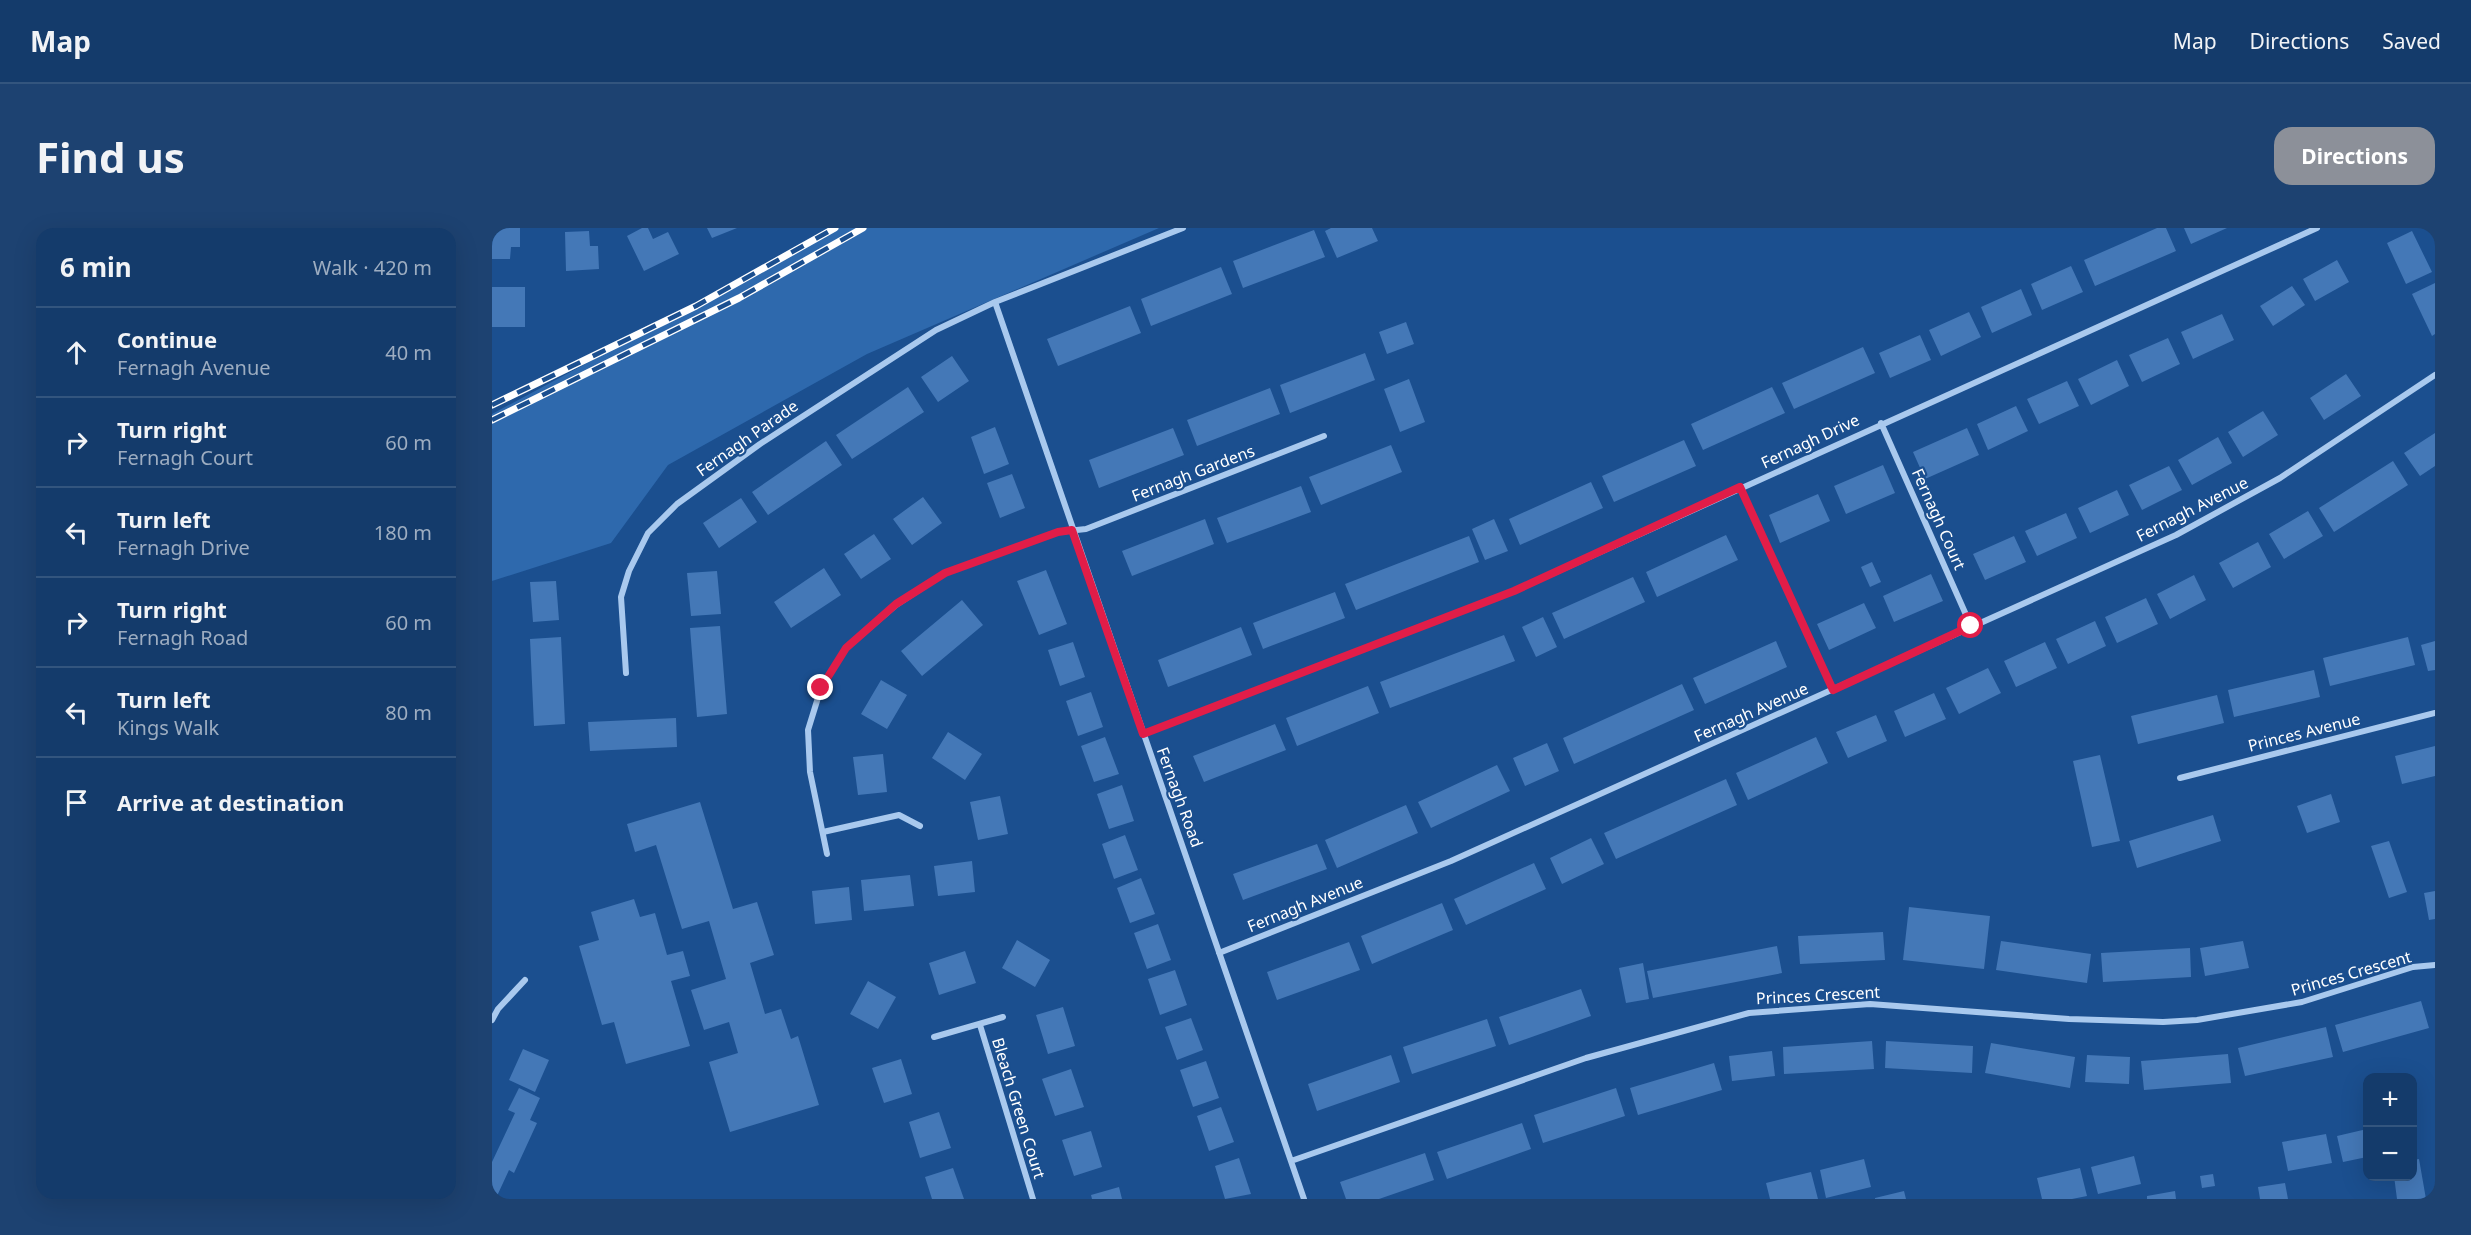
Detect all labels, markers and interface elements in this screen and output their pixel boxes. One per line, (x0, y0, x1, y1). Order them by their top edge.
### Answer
text: Map (30, 22, 91, 60)
text: Map (2173, 27, 2217, 55)
text: Directions (2250, 27, 2349, 55)
text: Saved (2382, 27, 2441, 55)
button: Directions (2274, 127, 2435, 185)
text: Find us (36, 128, 185, 185)
text: 6 min (60, 249, 132, 285)
text: Walk · 420 m (313, 254, 432, 281)
text: Continue (117, 324, 217, 354)
icon: ahead (60, 336, 93, 369)
text: 40 m (385, 339, 432, 366)
text: Fernagh Avenue (117, 354, 271, 381)
street label: Fernagh Parade (692, 395, 802, 481)
street label: Fernagh Drive (1757, 409, 1863, 473)
text: Turn right (117, 414, 227, 444)
icon: right (60, 426, 93, 459)
text: 60 m (385, 429, 432, 456)
street label: Fernagh Gardens (1128, 439, 1258, 507)
text: Fernagh Court (117, 444, 253, 471)
street label: Fernagh Court (1907, 465, 1971, 573)
street label: Fernagh Avenue (2132, 471, 2252, 547)
text: Turn left (117, 504, 211, 534)
icon: left (60, 516, 93, 549)
text: 180 m (374, 519, 432, 546)
text: Fernagh Drive (117, 534, 250, 561)
text: Turn right (117, 594, 227, 624)
icon: right (60, 606, 93, 639)
text: 60 m (385, 609, 432, 636)
route start (1957, 612, 1983, 638)
text: Fernagh Road (117, 624, 248, 651)
route end (807, 674, 833, 700)
street label: Fernagh Avenue (1690, 677, 1812, 747)
text: Turn left (117, 684, 211, 714)
icon: left (60, 696, 93, 729)
text: 80 m (385, 699, 432, 726)
street label: Princes Avenue (2246, 707, 2362, 757)
text: Kings Walk (117, 714, 219, 741)
street label: Fernagh Road (1152, 744, 1208, 850)
icon: arrive (60, 786, 93, 819)
text: Arrive at destination (117, 787, 344, 817)
street label: Fernagh Avenue (1244, 871, 1366, 937)
street label: Princes Crescent (2288, 945, 2414, 1001)
street label: Princes Crescent (1755, 981, 1881, 1009)
street label: Bleach Green Court (987, 1035, 1051, 1181)
map controls (2363, 1073, 2417, 1181)
button: + (2363, 1073, 2417, 1127)
button: − (2363, 1127, 2417, 1181)

